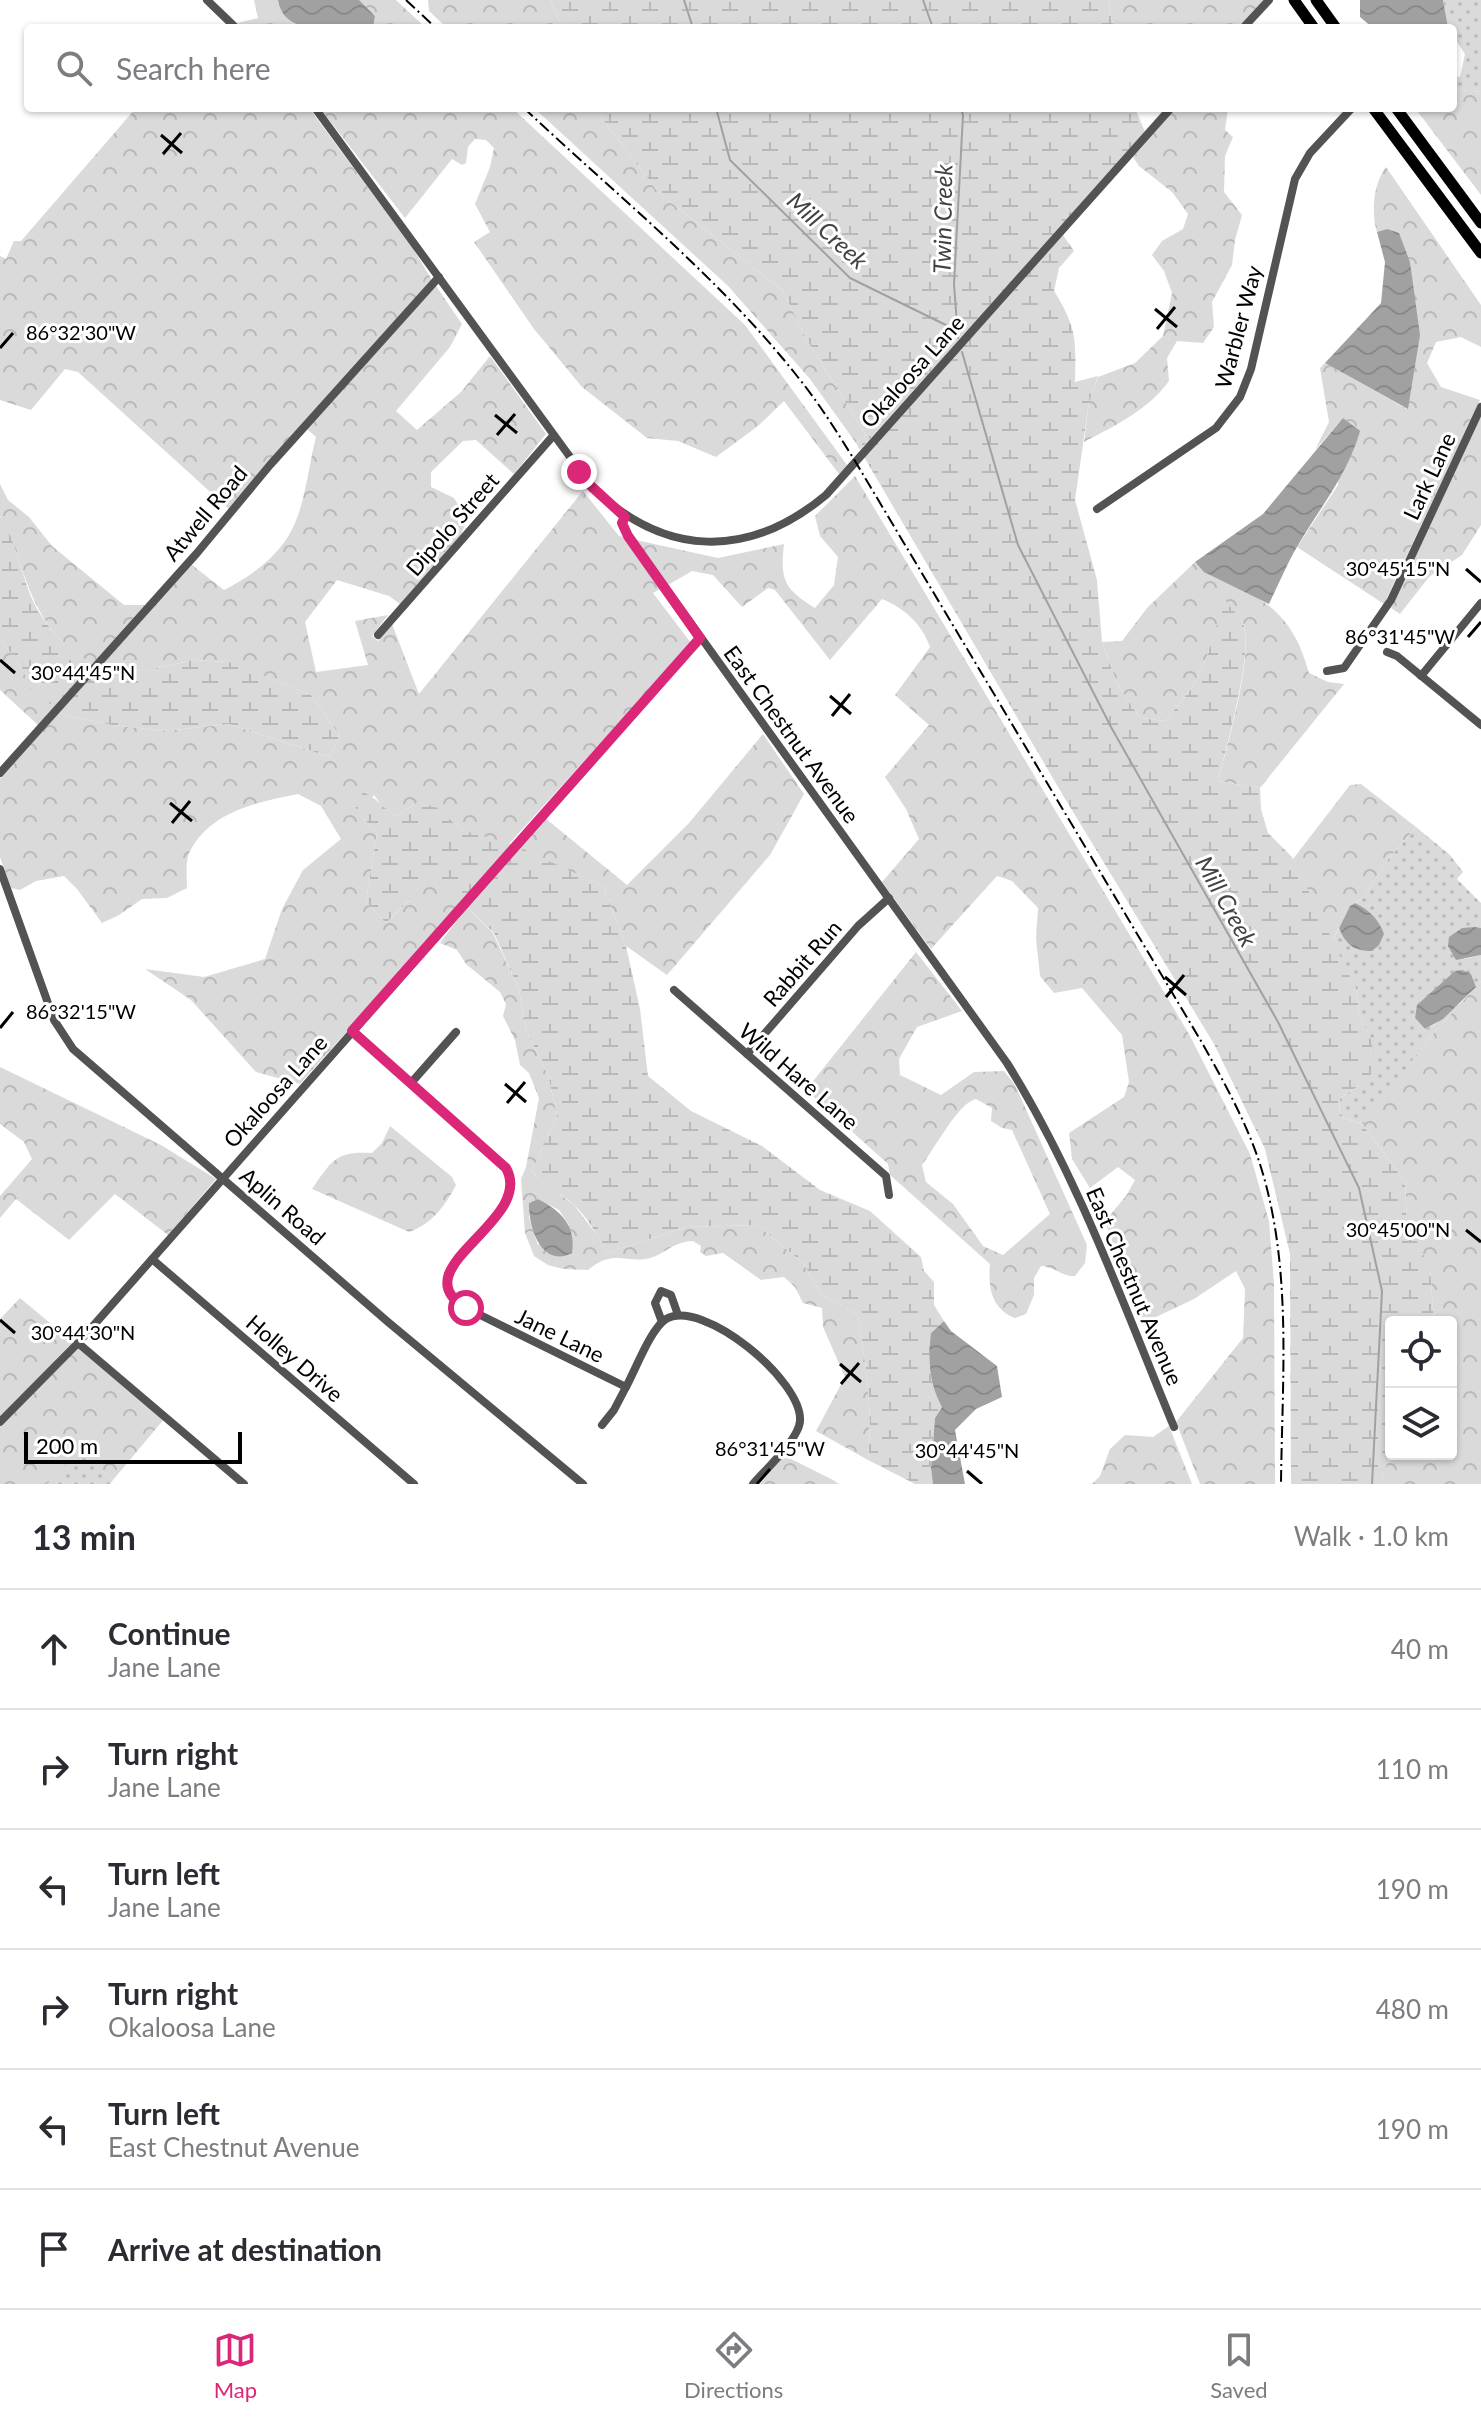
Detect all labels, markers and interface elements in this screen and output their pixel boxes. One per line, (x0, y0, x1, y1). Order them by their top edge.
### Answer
search box (24, 24, 1457, 112)
icon: search (52, 46, 96, 90)
text: Search here (116, 50, 271, 86)
water label: Twin Creek (927, 163, 957, 274)
water label: Mill Creek (782, 186, 875, 275)
street label: Warbler Way (1209, 262, 1268, 391)
street label: Okaloosa Lane (855, 309, 969, 433)
text: 86°32'30"W (26, 320, 136, 344)
street label: Lark Lane (1397, 428, 1461, 524)
route end (561, 454, 597, 490)
street label: Atwell Road (157, 460, 253, 566)
street label: Dipolo Street (400, 467, 504, 581)
text: 30°45'15"N (1346, 556, 1450, 580)
text: 86°31'45"W (1345, 624, 1455, 648)
street label: East Chestnut Avenue (719, 640, 865, 828)
text: 30°44'45"N (31, 660, 135, 684)
water label: Mill Creek (1190, 851, 1264, 952)
street label: Rabbit Run (757, 914, 847, 1012)
text: 86°32'15"W (26, 999, 136, 1023)
street label: Wild Hare Lane (734, 1017, 864, 1135)
street label: Okaloosa Lane (218, 1029, 332, 1153)
street label: Aplin Road (235, 1162, 331, 1250)
street label: East Chestnut Avenue (1081, 1183, 1189, 1389)
text: 30°45'00"N (1346, 1217, 1450, 1241)
route start (448, 1290, 484, 1326)
street label: Jane Lane (511, 1302, 609, 1368)
street label: Holley Drive (241, 1309, 349, 1407)
map controls (1385, 1316, 1457, 1460)
button: locate (1385, 1316, 1457, 1388)
text: 30°44'30"N (31, 1320, 135, 1344)
button: layers (1385, 1388, 1457, 1460)
scale bar (24, 1428, 242, 1464)
text: 200 m (36, 1432, 98, 1459)
text: 86°31'45"W (715, 1436, 825, 1460)
text: 30°44'45"N (915, 1438, 1019, 1462)
text: 13 min (32, 1516, 136, 1557)
text: Walk · 1.0 km (1294, 1520, 1449, 1552)
text: Continue (108, 1615, 231, 1651)
icon: ahead (32, 1627, 76, 1671)
text: 40 m (1391, 1633, 1449, 1665)
text: Jane Lane (108, 1651, 221, 1683)
text: Turn right (108, 1735, 238, 1771)
icon: right (32, 1747, 76, 1791)
text: 110 m (1376, 1753, 1449, 1785)
text: Jane Lane (108, 1771, 221, 1803)
text: Turn left (108, 1855, 220, 1891)
icon: left (32, 1867, 76, 1911)
text: 190 m (1376, 1873, 1449, 1905)
text: Jane Lane (108, 1891, 221, 1923)
text: Turn right (108, 1975, 238, 2011)
icon: right (32, 1987, 76, 2031)
text: 480 m (1376, 1993, 1449, 2025)
text: Okaloosa Lane (108, 2011, 276, 2043)
text: Turn left (108, 2095, 220, 2131)
icon: left (32, 2107, 76, 2151)
text: 190 m (1376, 2113, 1449, 2145)
text: East Chestnut Avenue (108, 2131, 359, 2163)
icon: arrive (32, 2227, 76, 2271)
text: Arrive at destination (108, 2231, 382, 2267)
tab: Map (213, 2328, 257, 2403)
tab: Directions (684, 2328, 783, 2403)
tab: Saved (1210, 2328, 1268, 2403)

